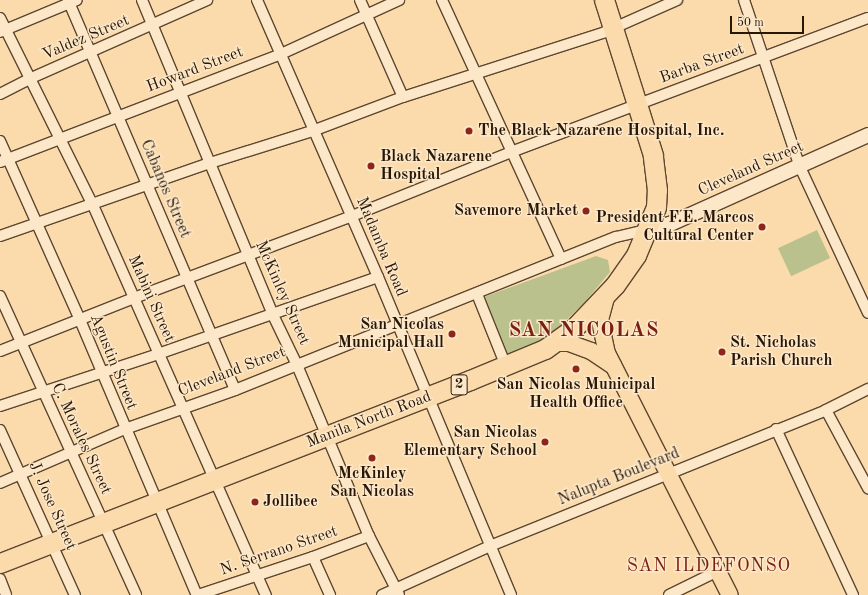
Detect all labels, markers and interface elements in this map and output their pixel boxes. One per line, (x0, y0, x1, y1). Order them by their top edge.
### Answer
scale bar (732, 8, 806, 34)
street label: Valdez Street (39, 11, 133, 65)
text: 50 m (737, 17, 764, 29)
street label: Barba Street (657, 40, 747, 88)
street label: Howard Street (144, 43, 246, 97)
place label: The Black Nazarene Hospital, Inc. (478, 121, 724, 141)
marker: The Black Nazarene Hospital, Inc. (463, 125, 475, 137)
street label: Cabanos Street (136, 137, 194, 241)
street label: Cleveland Street (695, 137, 807, 201)
place label: Black Nazarene Hospital (380, 147, 492, 185)
marker: Black Nazarene Hospital (365, 160, 377, 172)
street label: Madamba Road (351, 194, 411, 300)
place label: Savemore Market (454, 201, 578, 221)
marker: Savemore Market (581, 206, 591, 216)
place label: President F.E. Marcos Cultural Center (596, 208, 754, 246)
marker: President F.E. Marcos Cultural Center (757, 222, 767, 232)
street label: McKinley Street (250, 238, 314, 348)
street label: Mabini Street (123, 252, 179, 346)
street label: Agustin Street (85, 311, 141, 413)
place label: San Nicolas Municipal Hall (338, 315, 444, 353)
district label: SAN NICOLAS (509, 319, 659, 343)
marker: San Nicolas Municipal Hall (447, 329, 457, 339)
place label: St. Nicholas Parish Church (730, 333, 832, 371)
street label: Cleveland Street (176, 343, 288, 401)
marker: St. Nicholas Parish Church (717, 347, 727, 357)
marker: San Nicolas Municipal Health Office (571, 364, 581, 374)
road number: 2 (450, 372, 468, 398)
place label: San Nicolas Municipal Health Office (496, 375, 656, 413)
street label: C. Morales Street (47, 380, 115, 498)
street label: Manila North Road (304, 387, 434, 453)
place label: San Nicolas Elementary School (403, 423, 537, 461)
marker: San Nicolas Elementary School (540, 437, 550, 447)
street label: Nalupta Boulevard (555, 444, 683, 510)
marker: McKinley San Nicolas (367, 453, 377, 463)
street label: J. Jose Street (24, 459, 80, 553)
place label: McKinley San Nicolas (330, 464, 414, 502)
place label: Jollibee (263, 492, 318, 512)
marker: Jollibee (250, 497, 260, 507)
street label: N. Serrano Street (218, 522, 340, 580)
district label: SAN ILDEFONSO (627, 555, 791, 577)

